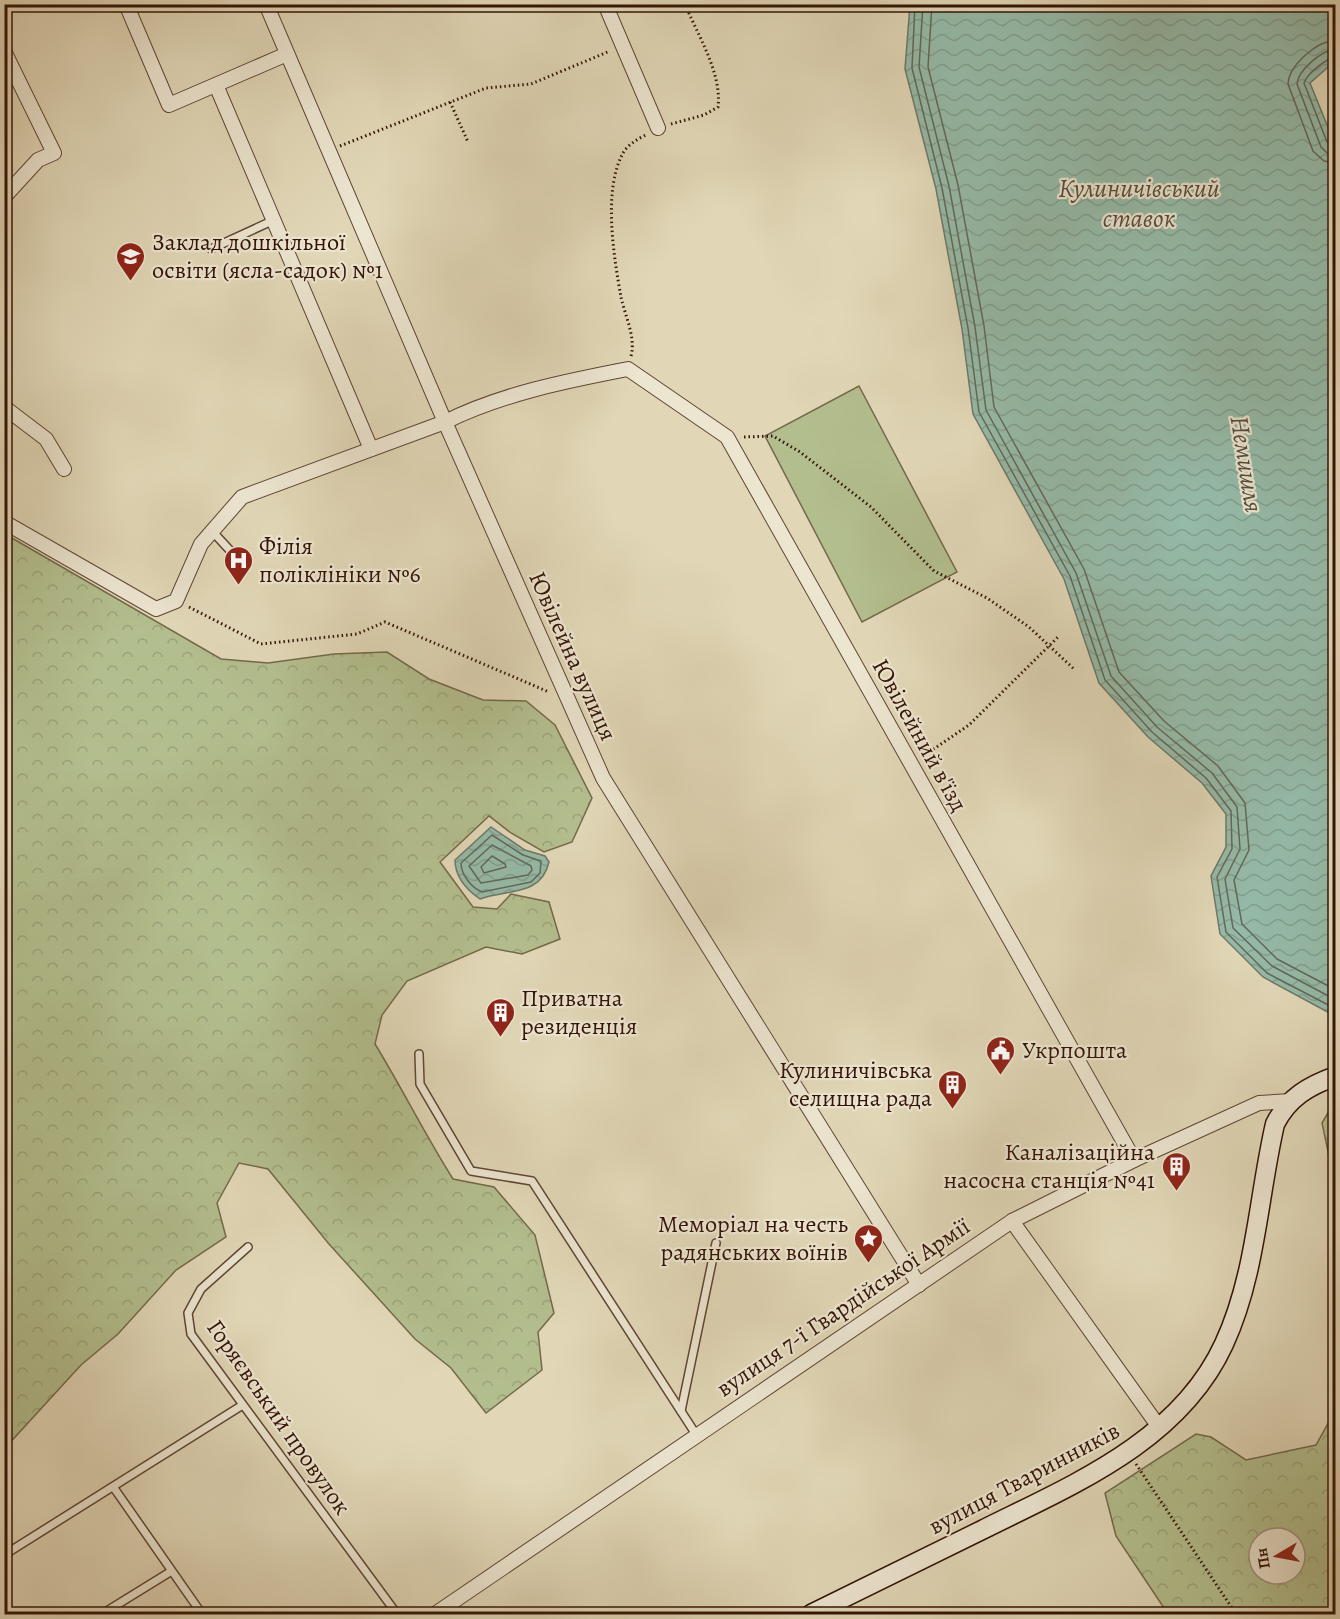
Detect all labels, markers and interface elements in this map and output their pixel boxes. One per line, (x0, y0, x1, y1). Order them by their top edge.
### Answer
water label: Кулиничівський ставок (1058, 171, 1220, 236)
place label: Заклад дошкільної освіти (ясла-садок) №1 (152, 226, 383, 286)
school or university icon: Заклад дошкільної освіти (ясла-садок) №1 (115, 240, 147, 282)
water label: Немишля (1222, 413, 1271, 515)
place label: Філія поліклініки №6 (259, 530, 421, 590)
hospital icon: Філія поліклініки №6 (222, 544, 254, 586)
street label: Ювілейна вулиця (521, 566, 625, 746)
street label: Ювілейний в'їзд (865, 653, 975, 817)
place label: Приватна резиденція (521, 982, 637, 1042)
building icon: Приватна резиденція (484, 996, 516, 1038)
public building icon: Укрпошта (985, 1034, 1017, 1076)
place label: Укрпошта (1022, 1034, 1127, 1066)
place label: Кулиничівська селищна рада (779, 1054, 932, 1114)
building icon: Кулиничівська селищна рада (937, 1068, 969, 1110)
place label: Каналізаційна насосна станція №41 (943, 1136, 1155, 1196)
building icon: Каналізаційна насосна станція №41 (1160, 1150, 1192, 1192)
place label: Меморіал на честь радянських воїнів (658, 1208, 849, 1268)
street label: вулиця 7-ї Гвардійської Армії (710, 1210, 976, 1404)
place icon: Меморіал на честь радянських воїнів (853, 1222, 885, 1264)
street label: Горяєвський провулок (199, 1313, 359, 1521)
street label: вулиця Тваринників (923, 1414, 1125, 1542)
north arrow (1247, 1526, 1307, 1586)
text: Пн (1251, 1546, 1276, 1571)

